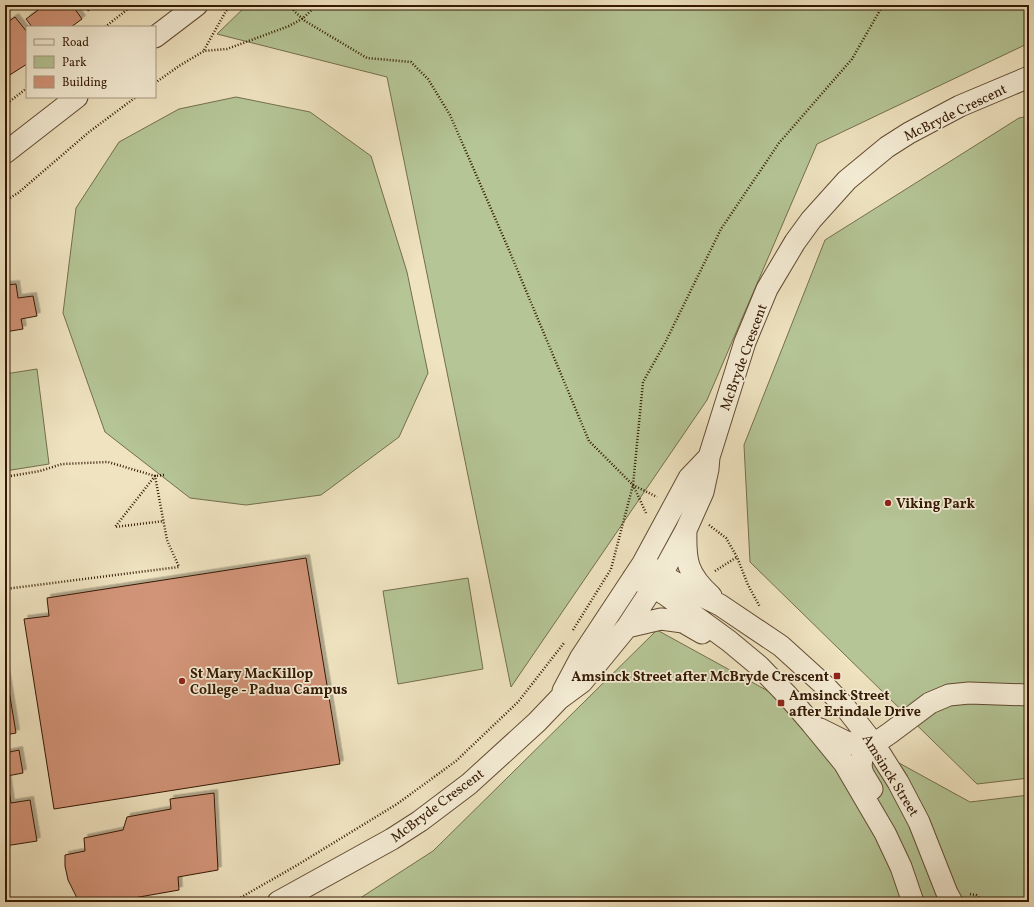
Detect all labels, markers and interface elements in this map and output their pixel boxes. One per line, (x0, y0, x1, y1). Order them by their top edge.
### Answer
legend (26, 26, 156, 98)
text: Road (62, 35, 89, 51)
text: Park (62, 55, 87, 71)
text: Building (62, 75, 107, 91)
street label: McBryde Crescent (901, 80, 1010, 146)
street label: McBryde Crescent (716, 301, 773, 413)
place label: Viking Park (896, 495, 975, 514)
marker: Viking Park (883, 498, 893, 508)
place label: St Mary MacKillop College - Padua Campus (190, 665, 347, 700)
place label: Amsinck Street after McBryde Crescent (571, 668, 829, 687)
marker: Amsinck Street after McBryde Crescent (832, 671, 842, 681)
marker: St Mary MacKillop College - Padua Campus (177, 676, 187, 686)
place label: Amsinck Street after Erindale Drive (789, 687, 921, 722)
marker: Amsinck Street after Erindale Drive (776, 698, 786, 708)
street label: Amsinck Street (857, 731, 923, 821)
street label: McBryde Crescent (387, 765, 488, 848)

